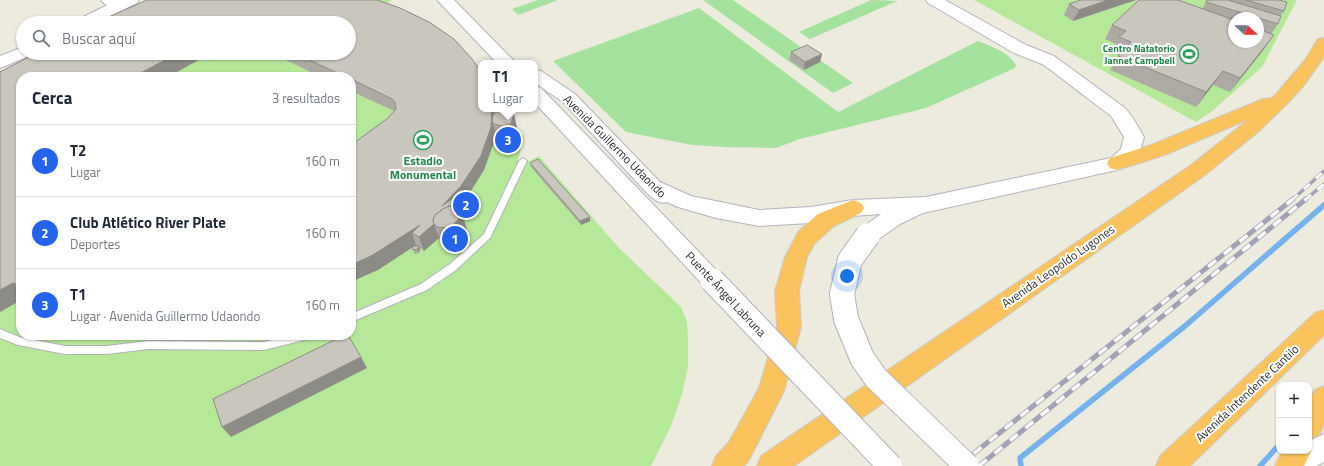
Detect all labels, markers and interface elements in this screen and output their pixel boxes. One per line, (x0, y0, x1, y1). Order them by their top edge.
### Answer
north arrow (1228, 12, 1264, 48)
search box (16, 16, 356, 60)
icon: search (30, 27, 52, 49)
text: Buscar aquí (62, 27, 135, 50)
place label: Centro Natatorio Jannet Campbell (1103, 41, 1175, 68)
sports icon: Centro Natatorio Jannet Campbell (1178, 43, 1200, 65)
popup (478, 60, 538, 112)
text: T1 (493, 65, 509, 88)
text: Cerca (32, 85, 72, 111)
text: 3 resultados (272, 88, 340, 108)
text: Lugar (493, 88, 523, 108)
street label: Avenida Guillermo Udaondo (559, 90, 671, 202)
pin: 3 (495, 125, 521, 155)
sports icon: Estadio Monumental (412, 129, 434, 151)
text: T2 (70, 139, 86, 162)
text: 1 (41, 151, 49, 171)
text: 160 m (304, 151, 340, 171)
place label: Estadio Monumental (390, 151, 456, 184)
text: Lugar (70, 162, 101, 182)
pin: 2 (453, 190, 479, 220)
text: Club Atlético River Plate (70, 211, 226, 234)
street label: Avenida Leopoldo Lugones (998, 219, 1119, 312)
text: 2 (41, 223, 49, 243)
text: 160 m (304, 223, 340, 243)
pin: 1 (442, 224, 468, 254)
text: Deportes (70, 234, 120, 254)
street label: Puente Ángel Labruna (681, 247, 771, 341)
your location (837, 266, 857, 286)
text: T1 (70, 283, 86, 306)
text: 3 (41, 295, 49, 315)
text: 160 m (304, 295, 340, 315)
text: Lugar · Avenida Guillermo Udaondo (70, 306, 260, 326)
street label: Avenida Intendente Cantilo (1191, 340, 1303, 446)
map controls (1276, 382, 1312, 454)
button: + (1276, 382, 1312, 418)
button: − (1276, 418, 1312, 454)

